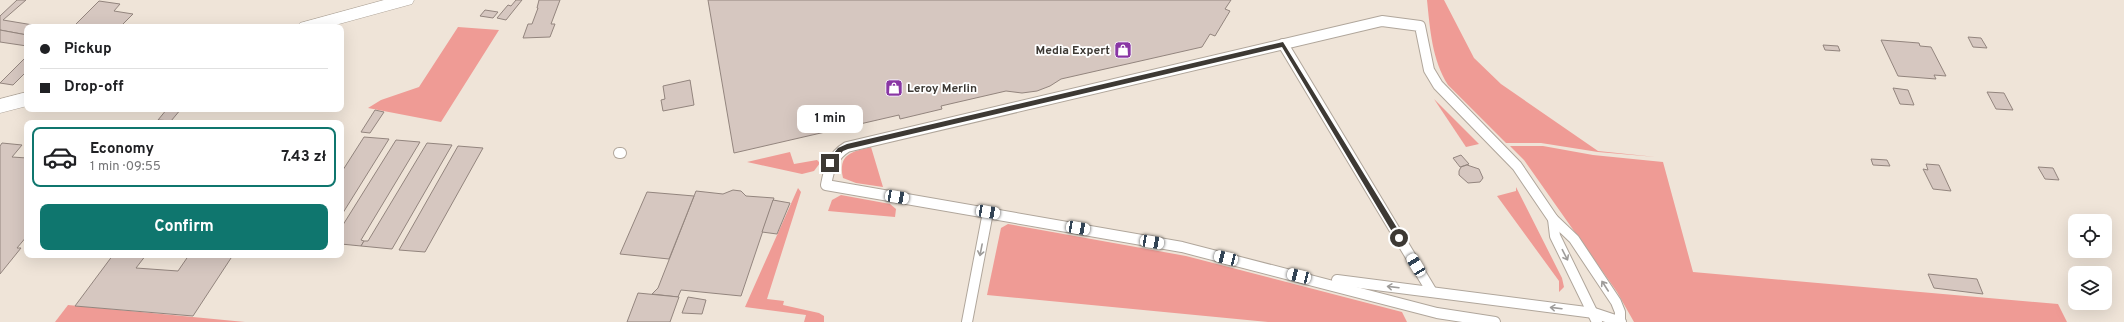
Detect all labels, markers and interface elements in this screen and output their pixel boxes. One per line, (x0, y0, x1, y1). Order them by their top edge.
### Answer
text: Pickup (64, 40, 112, 59)
shop icon: Media Expert (1113, 40, 1133, 60)
place label: Media Expert (1035, 43, 1110, 59)
text: Drop-off (64, 78, 124, 97)
shop icon: Leroy Merlin (884, 78, 904, 98)
place label: Leroy Merlin (907, 81, 977, 97)
callout: 1 min (797, 105, 863, 133)
text: 1 min (814, 111, 846, 127)
icon: car (42, 139, 78, 175)
text: Economy (90, 140, 154, 159)
text: 7.43 zł (281, 148, 326, 167)
route end (821, 154, 839, 172)
text: 1 min · 09:55 (90, 159, 161, 175)
car (884, 189, 910, 205)
button: Confirm (40, 204, 328, 250)
car (975, 204, 1001, 220)
map controls (2068, 214, 2112, 310)
button: locate (2068, 214, 2112, 258)
car (1065, 220, 1091, 236)
route start (1390, 229, 1408, 247)
car (1139, 234, 1165, 250)
one-way arrow (976, 244, 984, 257)
car (1213, 249, 1239, 267)
one-way arrow (1561, 249, 1569, 261)
car (1405, 252, 1427, 278)
button: layers (2068, 266, 2112, 310)
car (1286, 267, 1312, 285)
one-way arrow (1601, 280, 1609, 292)
one-way arrow (1387, 283, 1400, 291)
one-way arrow (1549, 304, 1562, 312)

